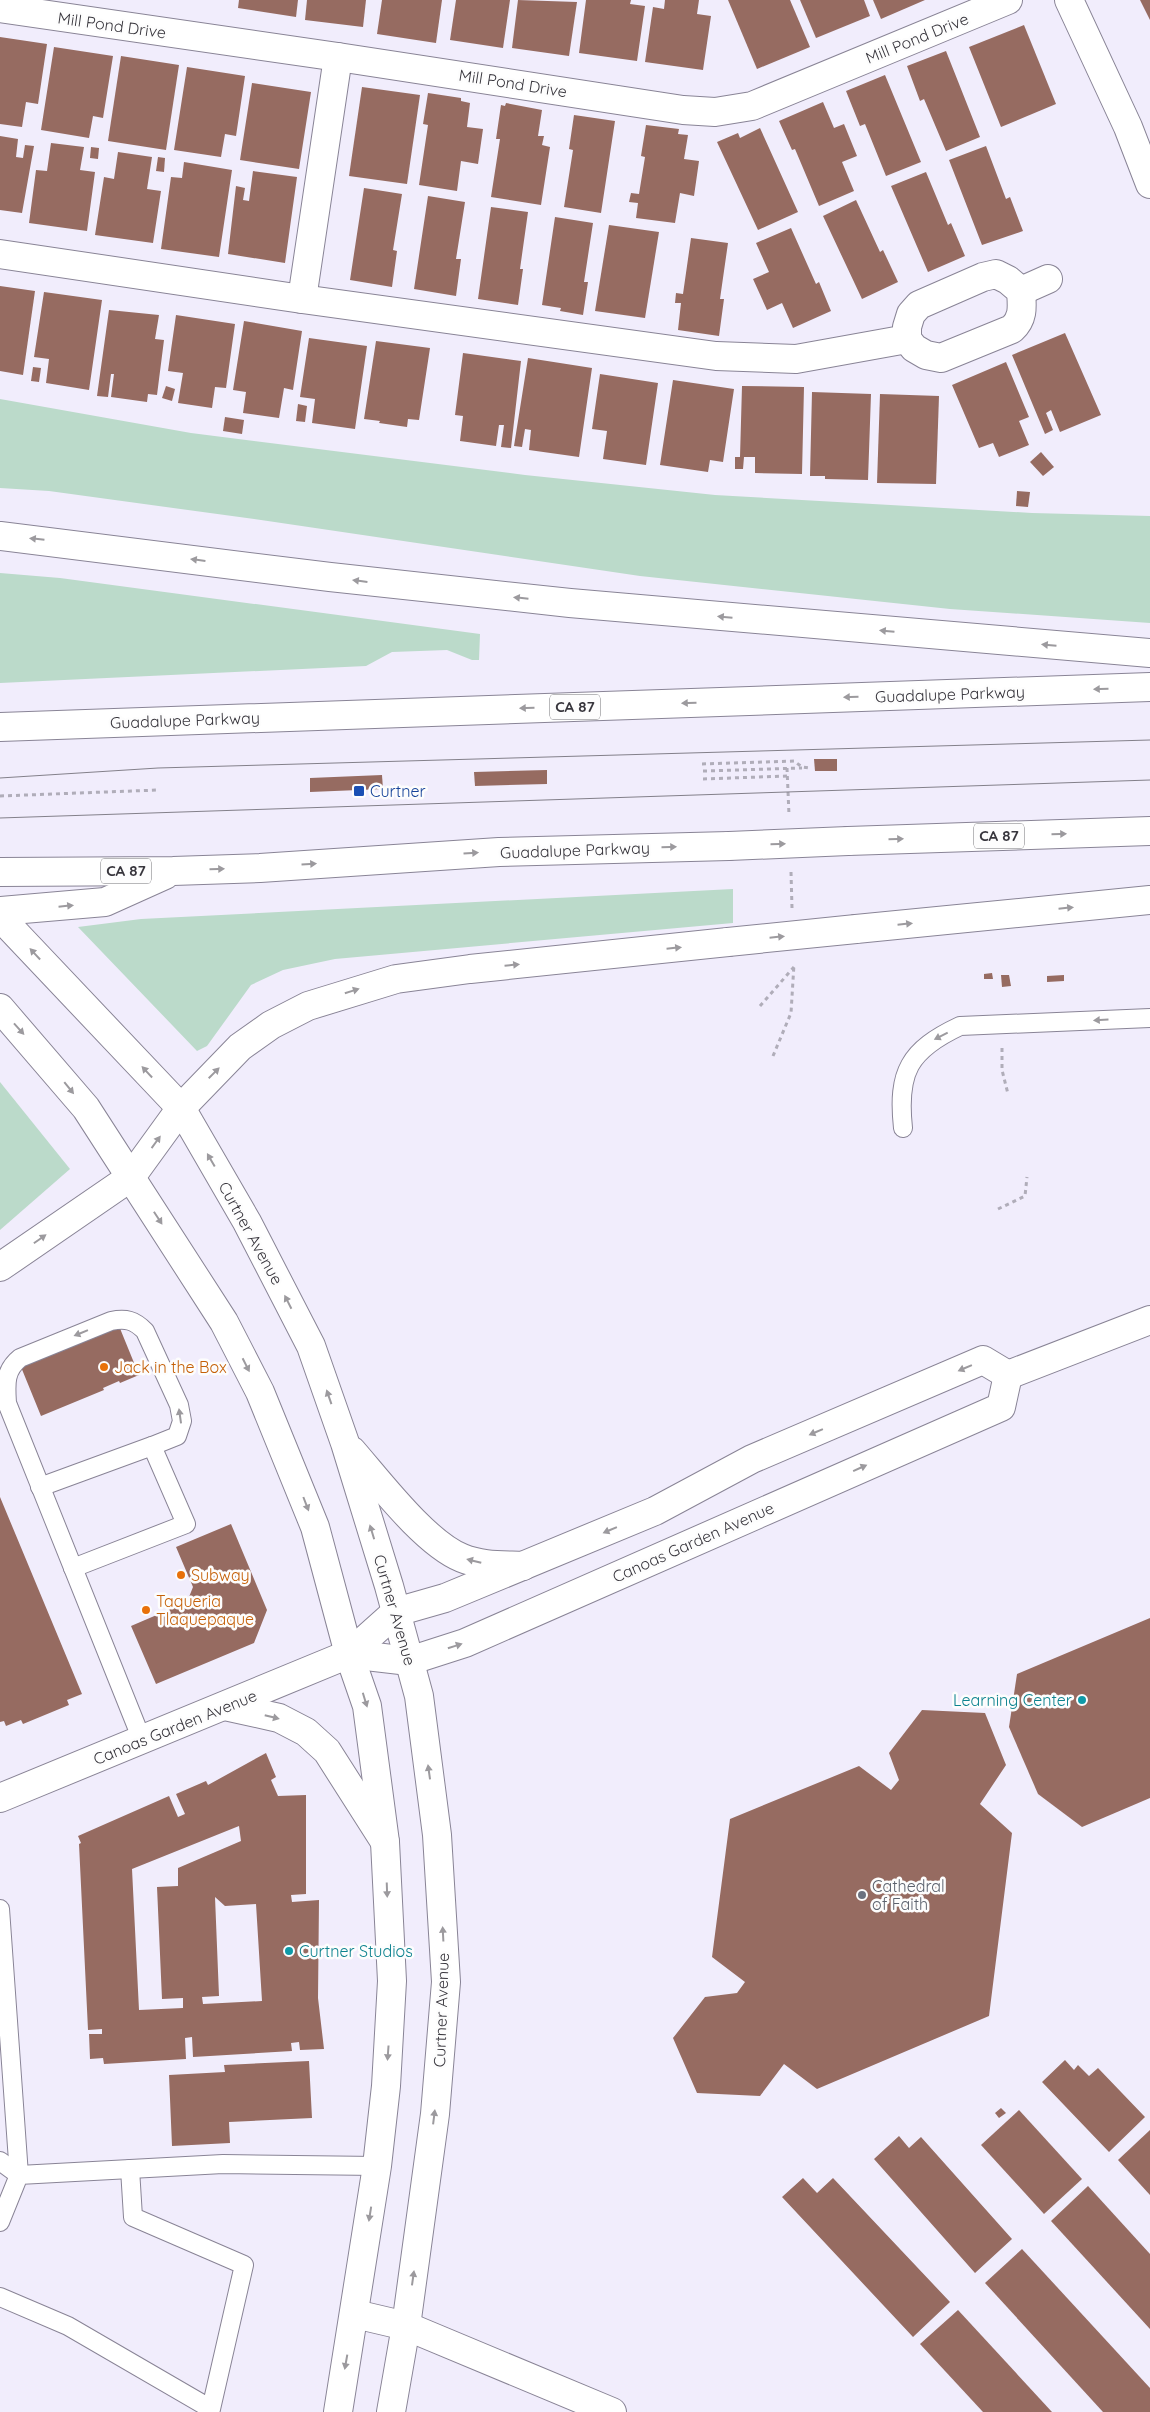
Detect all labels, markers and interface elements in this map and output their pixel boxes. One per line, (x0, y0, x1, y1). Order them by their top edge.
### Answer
street label: Mill Pond Drive (57, 7, 167, 43)
street label: Mill Pond Drive (863, 8, 971, 68)
street label: Mill Pond Drive (457, 65, 569, 101)
one-way arrow (28, 535, 44, 543)
one-way arrow (189, 556, 205, 564)
one-way arrow (352, 577, 368, 585)
one-way arrow (513, 594, 529, 602)
one-way arrow (717, 613, 733, 621)
one-way arrow (879, 627, 895, 635)
one-way arrow (1041, 640, 1057, 648)
street label: Guadalupe Parkway (875, 681, 1025, 707)
one-way arrow (1093, 685, 1109, 693)
road number: CA 87 (550, 694, 600, 720)
one-way arrow (843, 694, 859, 702)
one-way arrow (681, 699, 697, 707)
one-way arrow (518, 705, 534, 713)
street label: Guadalupe Parkway (110, 707, 260, 733)
place label: Curtner (370, 781, 426, 801)
marker: Curtner (352, 784, 366, 798)
road number: CA 87 (974, 824, 1024, 848)
one-way arrow (1051, 830, 1067, 838)
one-way arrow (889, 835, 905, 843)
street label: Guadalupe Parkway (500, 837, 650, 863)
one-way arrow (770, 839, 786, 847)
one-way arrow (661, 843, 677, 851)
one-way arrow (463, 849, 479, 857)
road number: CA 87 (101, 858, 151, 884)
one-way arrow (301, 860, 317, 868)
one-way arrow (209, 865, 225, 873)
one-way arrow (58, 902, 74, 910)
one-way arrow (1059, 904, 1075, 912)
one-way arrow (897, 920, 913, 928)
one-way arrow (769, 933, 785, 941)
one-way arrow (666, 944, 682, 952)
one-way arrow (29, 949, 41, 961)
one-way arrow (505, 961, 521, 969)
one-way arrow (345, 987, 360, 995)
one-way arrow (1093, 1016, 1109, 1024)
one-way arrow (13, 1022, 25, 1034)
one-way arrow (934, 1032, 948, 1040)
one-way arrow (141, 1067, 153, 1079)
one-way arrow (208, 1067, 220, 1079)
one-way arrow (64, 1081, 75, 1094)
one-way arrow (151, 1135, 161, 1149)
one-way arrow (206, 1153, 215, 1166)
street label: Curtner Avenue (214, 1178, 288, 1288)
one-way arrow (153, 1211, 162, 1224)
one-way arrow (34, 1234, 47, 1244)
one-way arrow (284, 1295, 292, 1309)
one-way arrow (73, 1329, 88, 1337)
place label: Jack in the Box (114, 1357, 227, 1377)
one-way arrow (242, 1358, 250, 1372)
marker: Jack in the Box (98, 1361, 110, 1373)
one-way arrow (958, 1364, 972, 1372)
one-way arrow (325, 1389, 333, 1404)
one-way arrow (176, 1407, 184, 1423)
one-way arrow (809, 1428, 823, 1436)
one-way arrow (853, 1464, 867, 1472)
one-way arrow (302, 1497, 310, 1511)
street label: Canoas Garden Avenue (609, 1497, 777, 1587)
one-way arrow (368, 1524, 376, 1539)
one-way arrow (603, 1526, 617, 1534)
street label: Curtner Avenue (370, 1552, 420, 1668)
one-way arrow (467, 1557, 482, 1565)
place label: Subway (191, 1565, 250, 1585)
marker: Subway (175, 1569, 187, 1581)
place label: Taqueria Tlaquepaque (156, 1591, 254, 1629)
marker: Taqueria Tlaquepaque (140, 1604, 152, 1616)
one-way arrow (448, 1642, 463, 1649)
street label: Canoas Garden Avenue (90, 1685, 260, 1769)
place label: Learning Center (953, 1690, 1072, 1710)
one-way arrow (361, 1693, 369, 1708)
marker: Learning Center (1076, 1694, 1088, 1706)
one-way arrow (265, 1713, 280, 1721)
one-way arrow (425, 1764, 433, 1780)
place label: Cathedral of Faith (872, 1876, 945, 1914)
one-way arrow (383, 1883, 391, 1899)
marker: Cathedral of Faith (856, 1889, 868, 1901)
one-way arrow (438, 1925, 446, 1941)
place label: Curtner Studios (299, 1941, 413, 1961)
marker: Curtner Studios (283, 1945, 295, 1957)
street label: Curtner Avenue (429, 1952, 453, 2068)
one-way arrow (383, 2045, 391, 2061)
one-way arrow (430, 2108, 438, 2124)
one-way arrow (366, 2206, 374, 2222)
one-way arrow (409, 2269, 417, 2285)
one-way arrow (342, 2354, 350, 2370)

